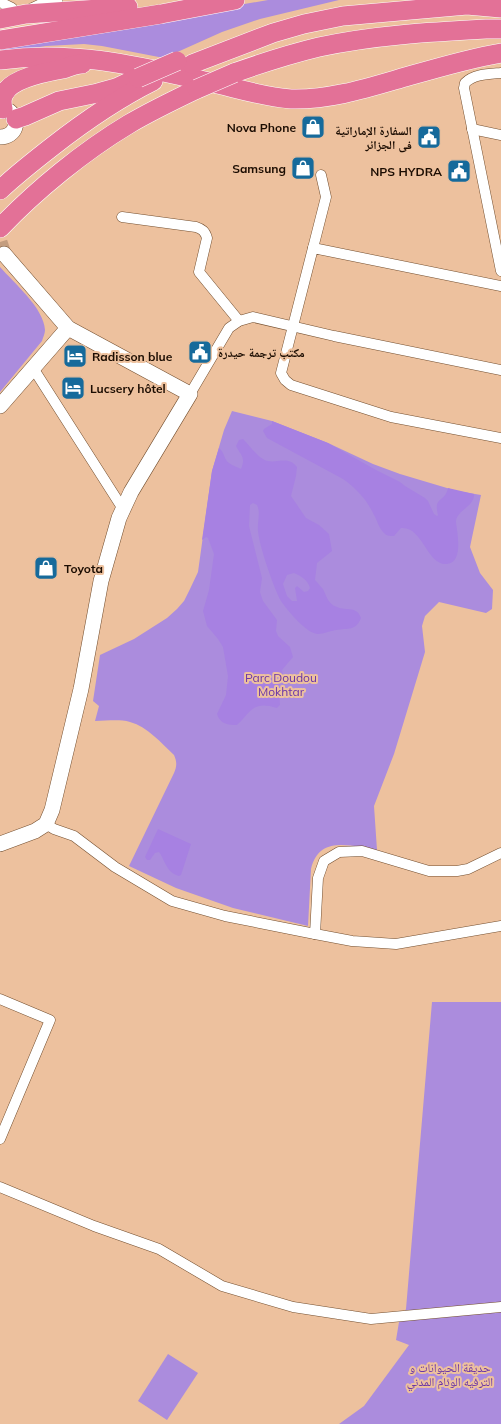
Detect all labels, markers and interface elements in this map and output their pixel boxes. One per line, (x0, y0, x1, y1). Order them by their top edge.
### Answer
shop icon: Nova Phone (300, 114, 326, 140)
place label: Nova Phone (227, 120, 296, 135)
place label: السفارة الإماراتية فى الجزائر (335, 123, 412, 153)
public building icon: السفارة الإماراتية فى الجزائر (416, 124, 442, 150)
shop icon: Samsung (290, 155, 316, 181)
public building icon: NPS HYDRA (446, 158, 472, 184)
place label: Samsung (232, 161, 286, 176)
place label: NPS HYDRA (370, 164, 442, 179)
public building icon: مكتب ترجمة حيدرة (187, 339, 213, 365)
hotel icon: Radisson blue (62, 343, 88, 369)
place label: مكتب ترجمة حيدرة (218, 345, 305, 360)
place label: Radisson blue (92, 349, 173, 364)
hotel icon: Lucsery hôtel (60, 375, 86, 401)
place label: Lucsery hôtel (90, 381, 166, 396)
shop icon: Toyota (33, 555, 59, 581)
place label: Toyota (64, 561, 103, 576)
park label: Parc Doudou Mokhtar (245, 670, 317, 699)
park label: حديقة الحيوانات و الترفيه الوئام المدني (407, 1360, 493, 1392)

